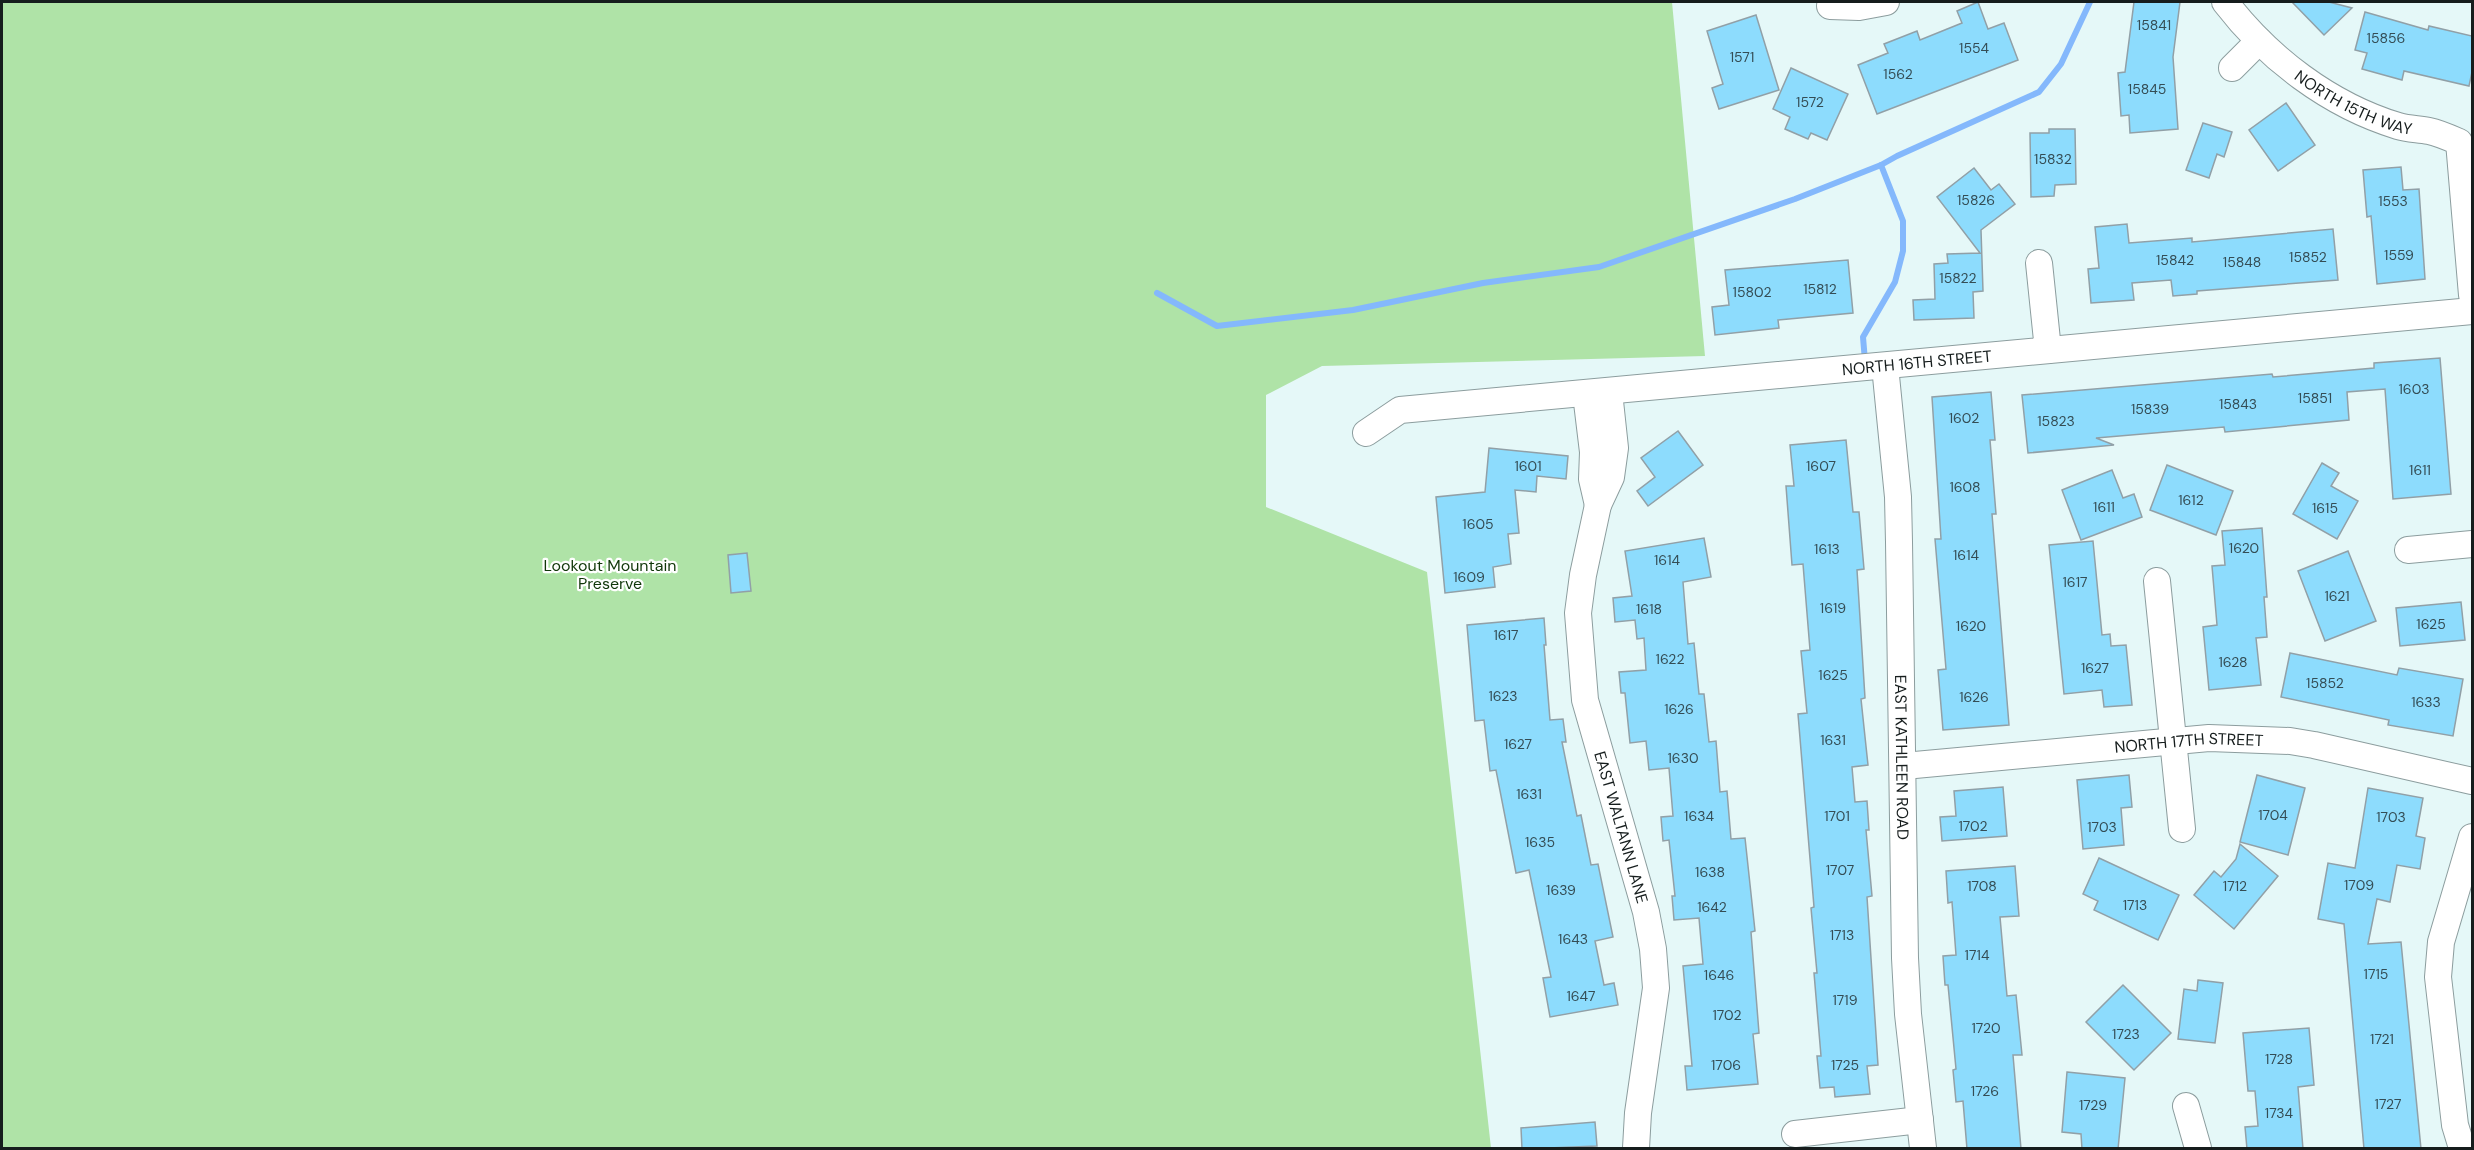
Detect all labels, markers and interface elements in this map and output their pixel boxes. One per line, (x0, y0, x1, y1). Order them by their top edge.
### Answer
house number: 15841 (2137, 16, 2171, 34)
house number: 15856 (2367, 29, 2405, 47)
house number: 1554 (1959, 39, 1989, 57)
house number: 1571 (1730, 48, 1754, 66)
house number: 1562 (1883, 65, 1913, 83)
street label: NORTH 15TH WAY (2291, 65, 2414, 139)
house number: 15845 (2128, 80, 2166, 98)
house number: 1572 (1796, 93, 1824, 111)
house number: 15832 (2034, 150, 2072, 168)
house number: 15826 (1957, 191, 1995, 209)
house number: 1553 (2378, 192, 2408, 210)
house number: 1559 (2384, 246, 2414, 264)
house number: 15852 (2289, 248, 2327, 266)
house number: 15842 (2156, 251, 2194, 269)
house number: 15848 (2223, 253, 2261, 271)
house number: 15822 (1939, 269, 1977, 287)
house number: 15812 (1803, 280, 1837, 298)
house number: 15802 (1733, 283, 1771, 301)
street label: NORTH 16TH STREET (1841, 345, 1993, 380)
house number: 1603 (2398, 380, 2430, 398)
house number: 15851 (2298, 389, 2332, 407)
house number: 15843 (2219, 395, 2257, 413)
house number: 15839 (2131, 400, 2169, 418)
house number: 1602 (1949, 409, 1979, 427)
house number: 15823 (2037, 412, 2075, 430)
house number: 1601 (1514, 457, 1542, 475)
house number: 1607 (1806, 457, 1836, 475)
house number: 1611 (2409, 461, 2431, 479)
house number: 1608 (1949, 478, 1981, 496)
house number: 1612 (2178, 491, 2204, 509)
house number: 1611 (2093, 498, 2115, 516)
house number: 1615 (2312, 499, 2338, 517)
house number: 1605 (1462, 515, 1494, 533)
house number: 1620 (2229, 539, 2259, 557)
house number: 1613 (1814, 540, 1840, 558)
house number: 1614 (1953, 546, 1980, 564)
house number: 1614 (1654, 551, 1681, 569)
park label: Lookout Mountain Preserve (543, 555, 677, 594)
house number: 1609 (1453, 568, 1485, 586)
house number: 1617 (2062, 573, 2088, 591)
house number: 1621 (2324, 587, 2350, 605)
house number: 1619 (1820, 599, 1846, 617)
house number: 1618 (1636, 600, 1662, 618)
house number: 1625 (2416, 615, 2446, 633)
house number: 1620 (1956, 617, 1986, 635)
house number: 1617 (1493, 626, 1519, 644)
house number: 1622 (1656, 650, 1684, 668)
house number: 1628 (2218, 653, 2248, 671)
house number: 1627 (2081, 659, 2109, 677)
house number: 1625 (1818, 666, 1848, 684)
house number: 15852 (2306, 674, 2344, 692)
street label: EAST KATHLEEN ROAD (1890, 675, 1914, 840)
house number: 1623 (1488, 687, 1518, 705)
house number: 1626 (1959, 688, 1989, 706)
house number: 1633 (2411, 693, 2441, 711)
house number: 1626 (1664, 700, 1694, 718)
street label: NORTH 17TH STREET (2113, 728, 2264, 757)
house number: 1631 (1820, 731, 1846, 749)
house number: 1627 (1504, 735, 1532, 753)
street label: EAST WALTANN LANE (1590, 749, 1653, 906)
house number: 1630 (1667, 749, 1699, 767)
house number: 1631 (1516, 785, 1542, 803)
house number: 1704 (2258, 806, 2288, 824)
house number: 1634 (1684, 807, 1714, 825)
house number: 1701 (1824, 807, 1850, 825)
house number: 1703 (2376, 808, 2406, 826)
house number: 1702 (1958, 817, 1988, 835)
house number: 1703 (2087, 818, 2117, 836)
house number: 1635 (1525, 833, 1555, 851)
house number: 1707 (1826, 861, 1854, 879)
house number: 1638 (1695, 863, 1725, 881)
house number: 1709 (2344, 876, 2374, 894)
house number: 1708 (1967, 877, 1997, 895)
house number: 1712 (2223, 877, 2247, 895)
house number: 1639 (1546, 881, 1576, 899)
house number: 1713 (2123, 896, 2147, 914)
house number: 1642 (1697, 898, 1727, 916)
house number: 1713 (1830, 926, 1854, 944)
house number: 1643 (1558, 930, 1588, 948)
house number: 1714 (1965, 946, 1990, 964)
house number: 1715 (2364, 965, 2388, 983)
house number: 1646 (1704, 966, 1734, 984)
house number: 1647 (1566, 987, 1596, 1005)
house number: 1719 (1832, 991, 1858, 1009)
house number: 1702 (1712, 1006, 1742, 1024)
house number: 1720 (1972, 1019, 2000, 1037)
house number: 1723 (2112, 1025, 2140, 1043)
house number: 1721 (2370, 1030, 2394, 1048)
house number: 1728 (2265, 1050, 2293, 1068)
house number: 1706 (1711, 1056, 1741, 1074)
house number: 1725 (1831, 1056, 1859, 1074)
house number: 1726 (1971, 1082, 1999, 1100)
house number: 1727 (2375, 1095, 2401, 1113)
house number: 1729 (2079, 1096, 2107, 1114)
house number: 1734 (2265, 1104, 2294, 1122)

